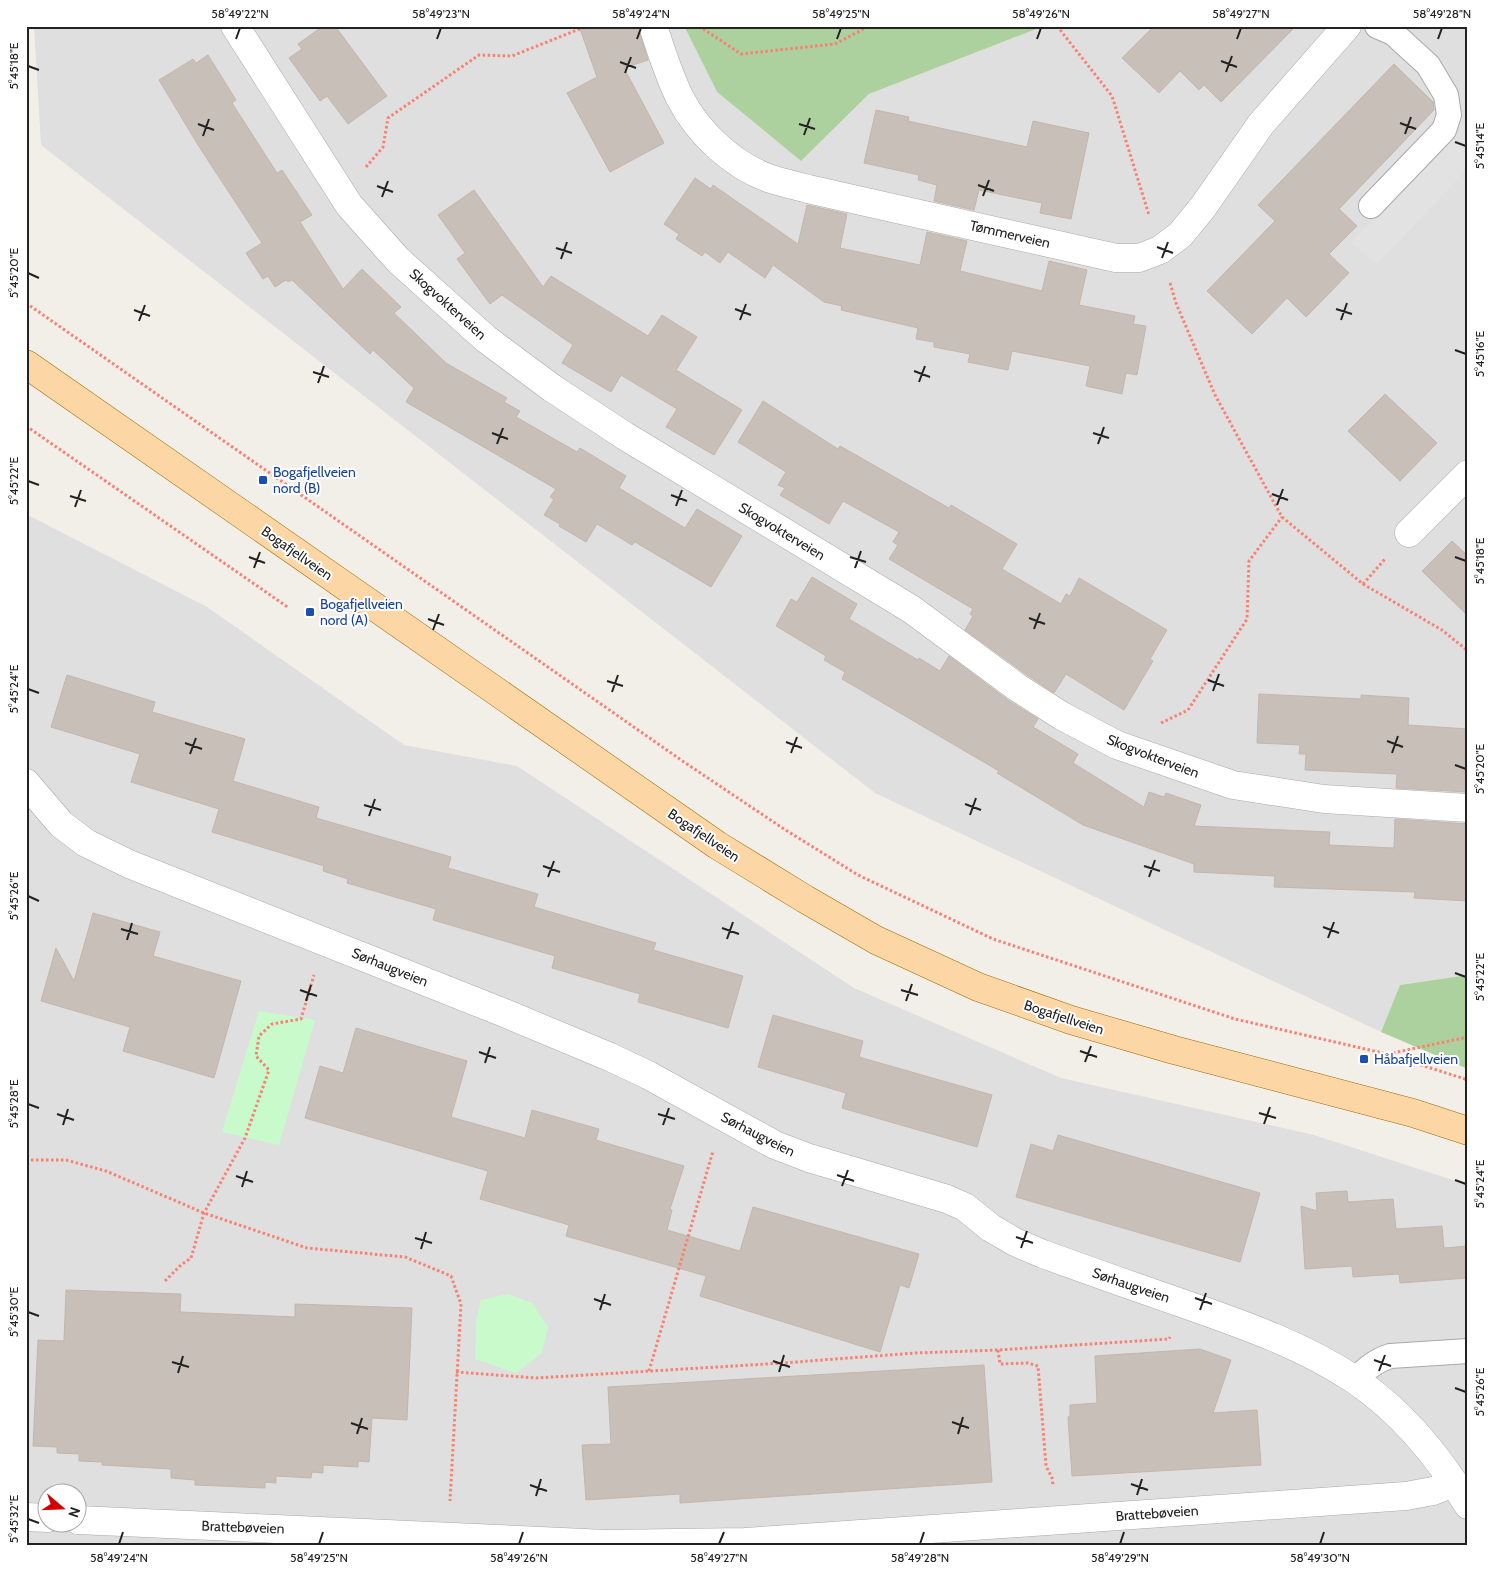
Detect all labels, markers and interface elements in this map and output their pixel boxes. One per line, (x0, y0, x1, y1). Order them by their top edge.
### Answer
text: 58°49'22"N (211, 6, 269, 21)
text: 58°49'23"N (412, 6, 470, 21)
text: 58°49'24"N (612, 6, 670, 21)
text: 58°49'25"N (812, 6, 870, 21)
text: 58°49'26"N (1012, 6, 1070, 21)
text: 58°49'27"N (1212, 6, 1270, 21)
text: 58°49'28"N (1413, 6, 1471, 21)
text: 5°45'18"E (6, 42, 21, 89)
text: 5°45'14"E (1472, 122, 1487, 169)
street label: Tømmerveien (968, 216, 1052, 252)
text: 5°45'20"E (6, 247, 21, 298)
street label: Skogvokterveien (406, 265, 490, 343)
text: 5°45'16"E (1472, 330, 1487, 377)
text: 5°45'22"E (6, 457, 21, 505)
place label: Bogafjellveien nord (B) (273, 463, 356, 497)
marker: Bogafjellveien nord (B) (257, 474, 269, 486)
street label: Skogvokterveien (736, 498, 829, 564)
street label: Bogafjellveien (258, 522, 336, 584)
text: 5°45'18"E (1472, 537, 1487, 584)
place label: Bogafjellveien nord (A) (320, 595, 403, 629)
marker: Bogafjellveien nord (A) (304, 606, 316, 618)
text: 5°45'24"E (6, 664, 21, 713)
street label: Skogvokterveien (1104, 730, 1202, 782)
text: 5°45'20"E (1472, 743, 1487, 794)
street label: Bogafjellveien (665, 804, 744, 866)
text: 5°45'26"E (6, 871, 21, 920)
street label: Sørhaugveien (349, 944, 431, 991)
text: 5°45'22"E (1472, 953, 1487, 1001)
street label: Bogafjellveien (1022, 996, 1106, 1038)
place label: Håbafjellveien (1374, 1050, 1458, 1068)
marker: Håbafjellveien (1358, 1053, 1370, 1065)
text: 5°45'28"E (6, 1079, 21, 1129)
street label: Sørhaugveien (718, 1108, 798, 1160)
text: 5°45'24"E (1472, 1159, 1487, 1208)
street label: Sørhaugveien (1090, 1263, 1172, 1307)
text: 5°45'30"E (6, 1286, 21, 1337)
text: 5°45'26"E (1472, 1367, 1487, 1416)
north arrow (38, 1484, 88, 1534)
text: 5°45'32"E (6, 1494, 21, 1543)
street label: Brattebøveien (1115, 1501, 1199, 1525)
text: N (64, 1505, 84, 1520)
street label: Brattebøveien (201, 1517, 285, 1537)
text: 58°49'24"N (90, 1550, 148, 1565)
text: 58°49'25"N (290, 1550, 348, 1565)
text: 58°49'26"N (490, 1550, 548, 1565)
text: 58°49'27"N (690, 1550, 748, 1565)
text: 58°49'28"N (891, 1550, 949, 1565)
text: 58°49'29"N (1091, 1550, 1149, 1565)
text: 58°49'30"N (1290, 1550, 1350, 1565)

